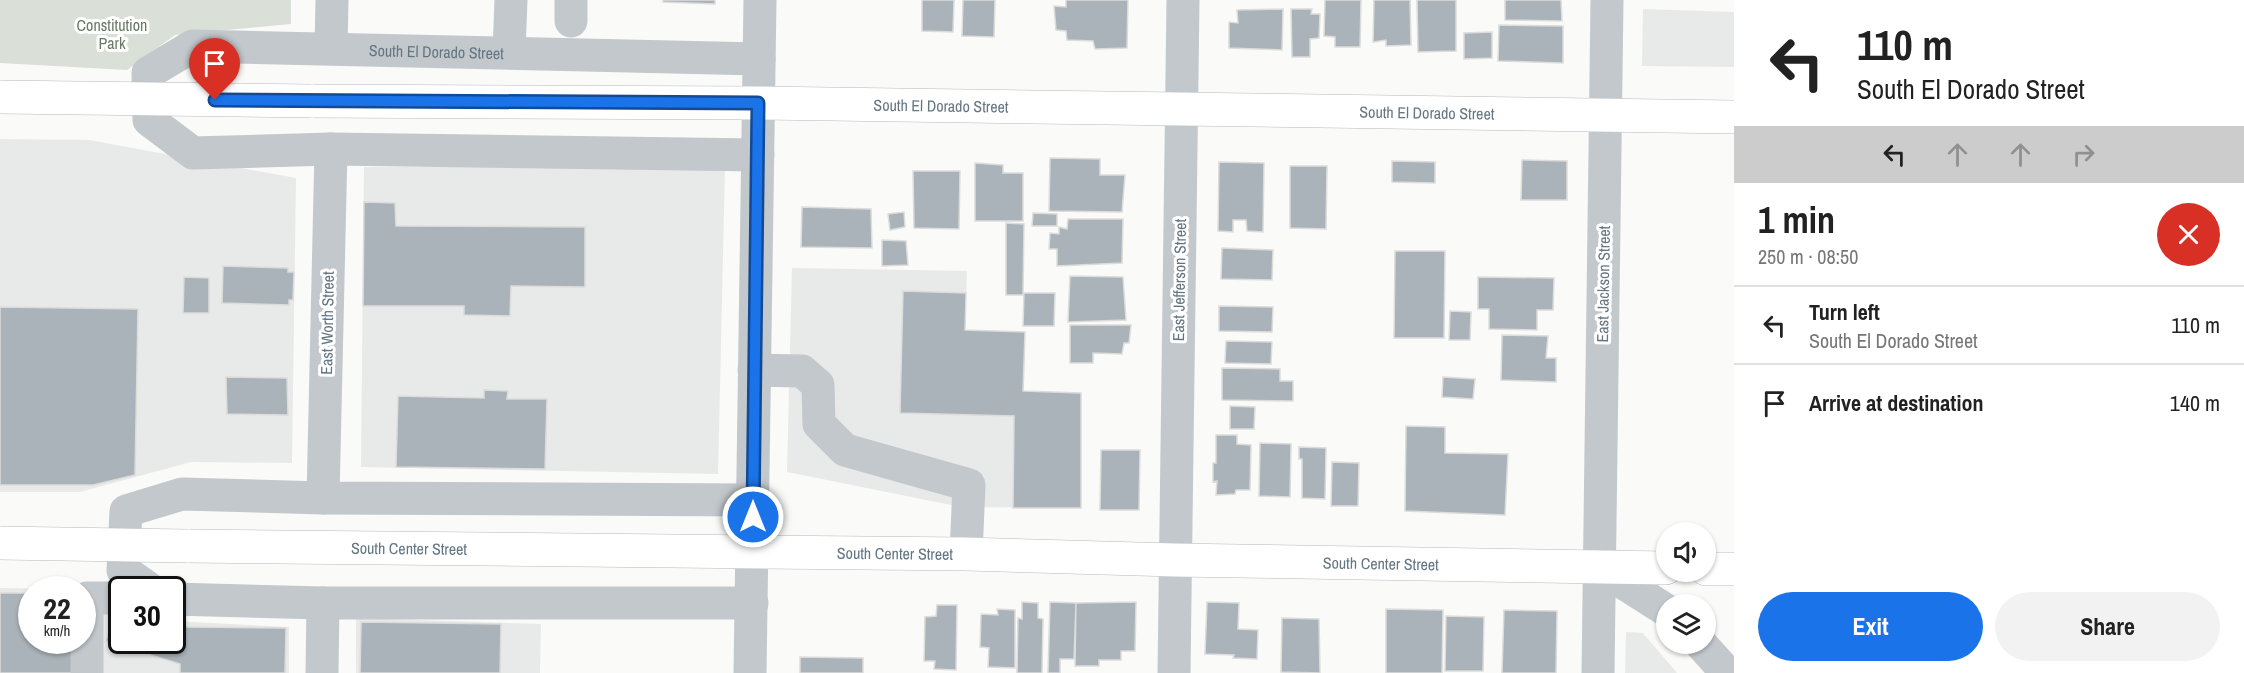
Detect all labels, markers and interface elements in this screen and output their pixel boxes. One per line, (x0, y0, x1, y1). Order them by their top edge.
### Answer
park label: Constitution Park (77, 14, 147, 54)
text: 110 m (1857, 17, 1953, 73)
icon: left (1758, 24, 1836, 102)
pin (189, 38, 240, 100)
street label: South El Dorado Street (369, 39, 504, 64)
icon: arrive (198, 47, 231, 80)
text: South El Dorado Street (1857, 71, 2085, 107)
street label: South El Dorado Street (873, 94, 1009, 118)
street label: South El Dorado Street (1359, 101, 1495, 125)
icon: left (1878, 138, 1911, 171)
icon: ahead (1941, 138, 1974, 171)
icon: ahead (2004, 138, 2037, 171)
icon: right (2067, 138, 2100, 171)
text: 1 min (1758, 196, 1835, 244)
button: close (2157, 203, 2220, 266)
street label: East Jefferson Street (1167, 218, 1191, 341)
street label: East Jackson Street (1591, 225, 1615, 343)
text: 250 m · 08:50 (1758, 243, 1858, 270)
street label: East Worth Street (315, 271, 339, 375)
text: Turn left (1809, 297, 1880, 327)
icon: left (1758, 309, 1791, 342)
text: 110 m (2171, 310, 2220, 340)
text: South El Dorado Street (1809, 327, 1978, 354)
icon: arrive (1758, 387, 1791, 420)
text: Arrive at destination (1809, 388, 1983, 418)
text: 140 m (2170, 388, 2220, 418)
position arrow (721, 485, 785, 549)
map controls (1656, 522, 1716, 654)
button: sound (1656, 522, 1716, 582)
street label: South Center Street (351, 537, 467, 560)
street label: South Center Street (837, 542, 953, 565)
street label: South Center Street (1323, 551, 1439, 575)
speed limit sign: 30 (108, 576, 186, 654)
text: 22 (43, 588, 71, 628)
button: Exit (1758, 592, 1983, 661)
button: Share (1995, 592, 2220, 661)
button: layers (1656, 594, 1716, 654)
text: km/h (44, 620, 70, 641)

